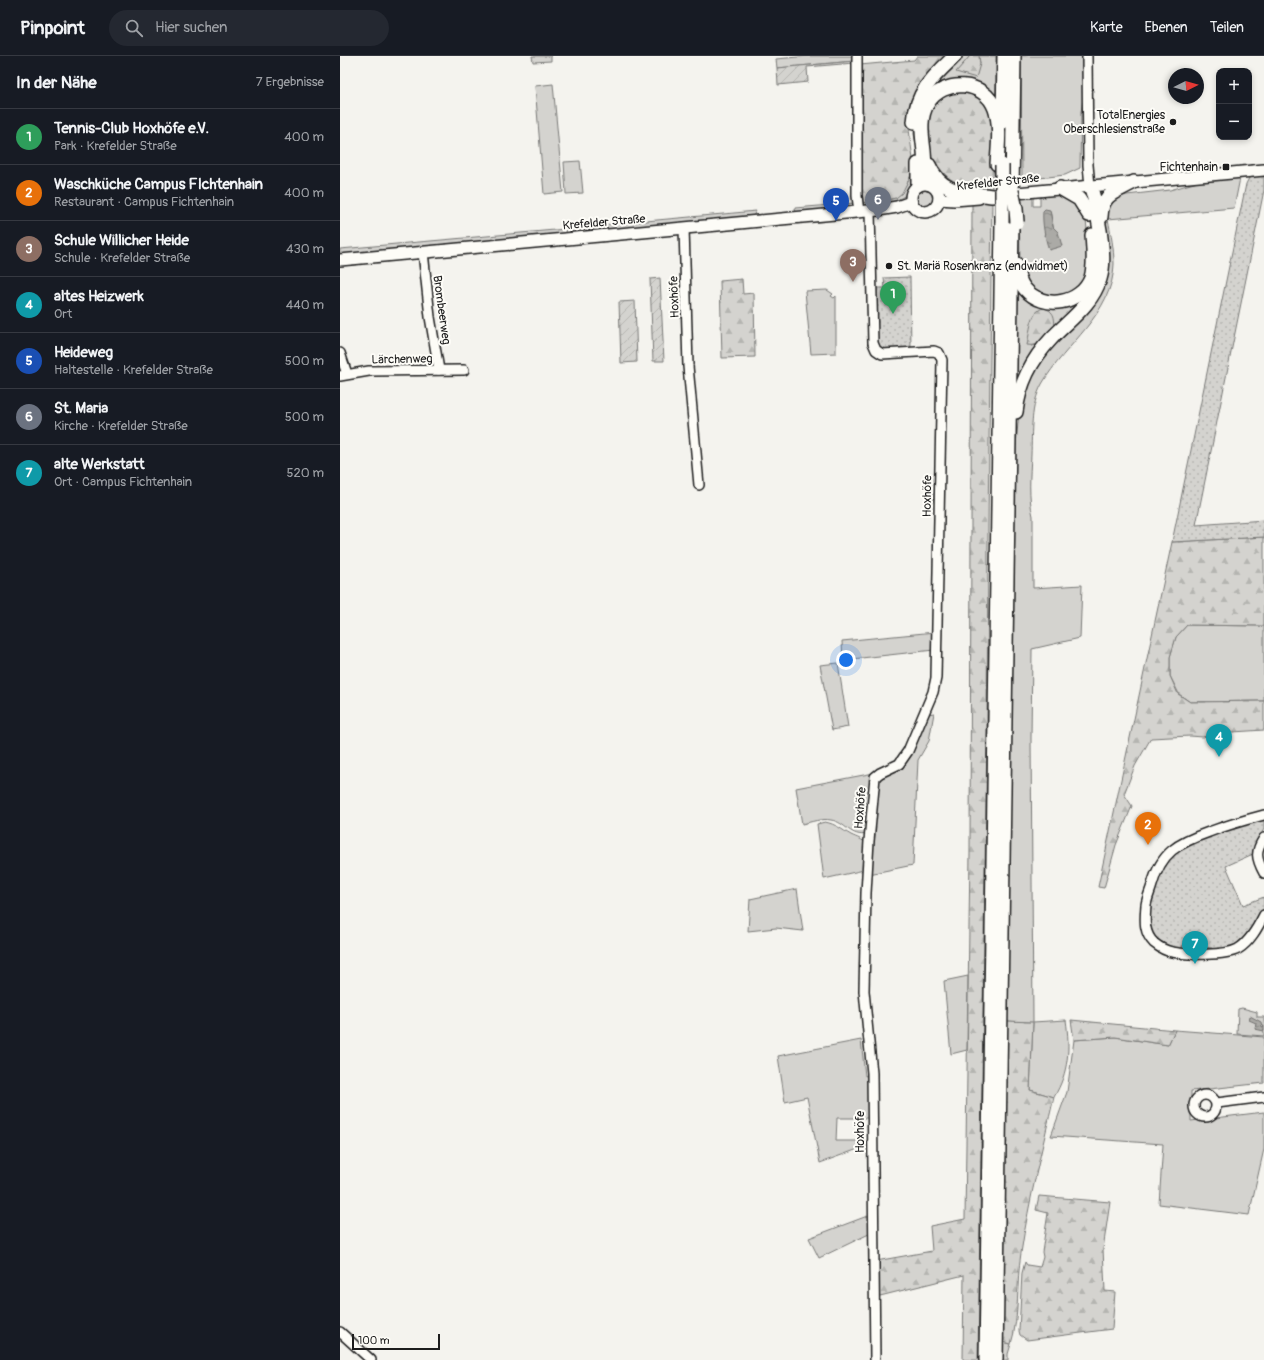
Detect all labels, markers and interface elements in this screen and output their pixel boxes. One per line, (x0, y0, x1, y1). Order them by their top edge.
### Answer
search box (109, 10, 389, 46)
text: Pinpoint (20, 16, 85, 40)
icon: search (123, 17, 145, 39)
text: Hier suchen (155, 18, 227, 37)
text: Karte (1090, 19, 1123, 36)
text: Ebenen (1145, 19, 1188, 36)
text: Teilen (1210, 19, 1244, 36)
north arrow (1168, 68, 1204, 104)
map controls (1216, 68, 1252, 140)
button: + (1216, 68, 1252, 104)
text: In der Nähe (16, 72, 97, 93)
text: 7 Ergebnisse (256, 74, 324, 90)
button: − (1216, 104, 1252, 140)
place label: TotalEnergies Oberschlesienstraße (1063, 108, 1166, 137)
marker: TotalEnergies Oberschlesienstraße (1168, 117, 1178, 127)
text: Tennis-Club Hoxhöfe e.V. (54, 119, 209, 138)
text: 1 (26, 129, 32, 145)
text: 400 m (284, 129, 324, 145)
text: Park · Krefelder Straße (54, 138, 177, 154)
place label: Fichtenhain (1160, 160, 1218, 175)
marker: Fichtenhain (1221, 162, 1231, 172)
street label: Krefelder Straße (956, 171, 1040, 194)
text: Waschküche Campus FIchtenhain (54, 175, 263, 194)
text: 2 (25, 185, 33, 201)
text: 400 m (284, 185, 324, 201)
pin: 6 (865, 187, 891, 220)
pin: 5 (823, 188, 849, 221)
text: Restaurant · Campus Fichtenhain (54, 194, 234, 210)
street label: Krefelder Straße (562, 211, 646, 234)
text: Schule Willicher Heide (54, 231, 189, 250)
text: 3 (25, 241, 33, 257)
text: 430 m (286, 241, 324, 257)
pin: 3 (840, 249, 866, 282)
text: Schule · Krefelder Straße (54, 250, 190, 266)
place label: St. Mariä Rosenkranz (endwidmet) (897, 259, 1068, 274)
marker: St. Mariä Rosenkranz (endwidmet) (884, 261, 894, 271)
street label: Brombeerweg (429, 275, 454, 346)
street label: Hoxhöfe (666, 276, 683, 318)
pin: 1 (880, 281, 906, 314)
text: altes Heizwerk (54, 287, 144, 306)
text: 4 (25, 297, 33, 313)
text: 440 m (286, 297, 324, 313)
text: Ort (54, 306, 72, 322)
text: Heideweg (54, 343, 113, 362)
street label: Lärchenweg (371, 351, 433, 368)
text: 5 (25, 353, 33, 369)
text: 500 m (285, 353, 324, 369)
text: Haltestelle · Krefelder Straße (54, 362, 213, 378)
text: St. Maria (54, 399, 108, 418)
text: 6 (25, 409, 33, 425)
text: 500 m (285, 409, 324, 425)
text: Kirche · Krefelder Straße (54, 418, 188, 434)
text: alte Werkstatt (54, 455, 144, 474)
text: 7 (26, 465, 32, 481)
text: 520 m (286, 465, 324, 481)
text: Ort · Campus Fichtenhain (54, 474, 192, 490)
street label: Hoxhöfe (920, 475, 935, 517)
your location (836, 650, 856, 670)
pin: 4 (1206, 724, 1232, 757)
street label: Hoxhöfe (851, 786, 870, 830)
pin: 2 (1135, 812, 1161, 845)
pin: 7 (1182, 931, 1208, 964)
street label: Hoxhöfe (853, 1111, 868, 1153)
scale bar (352, 1332, 440, 1351)
text: 100 m (358, 1334, 389, 1347)

